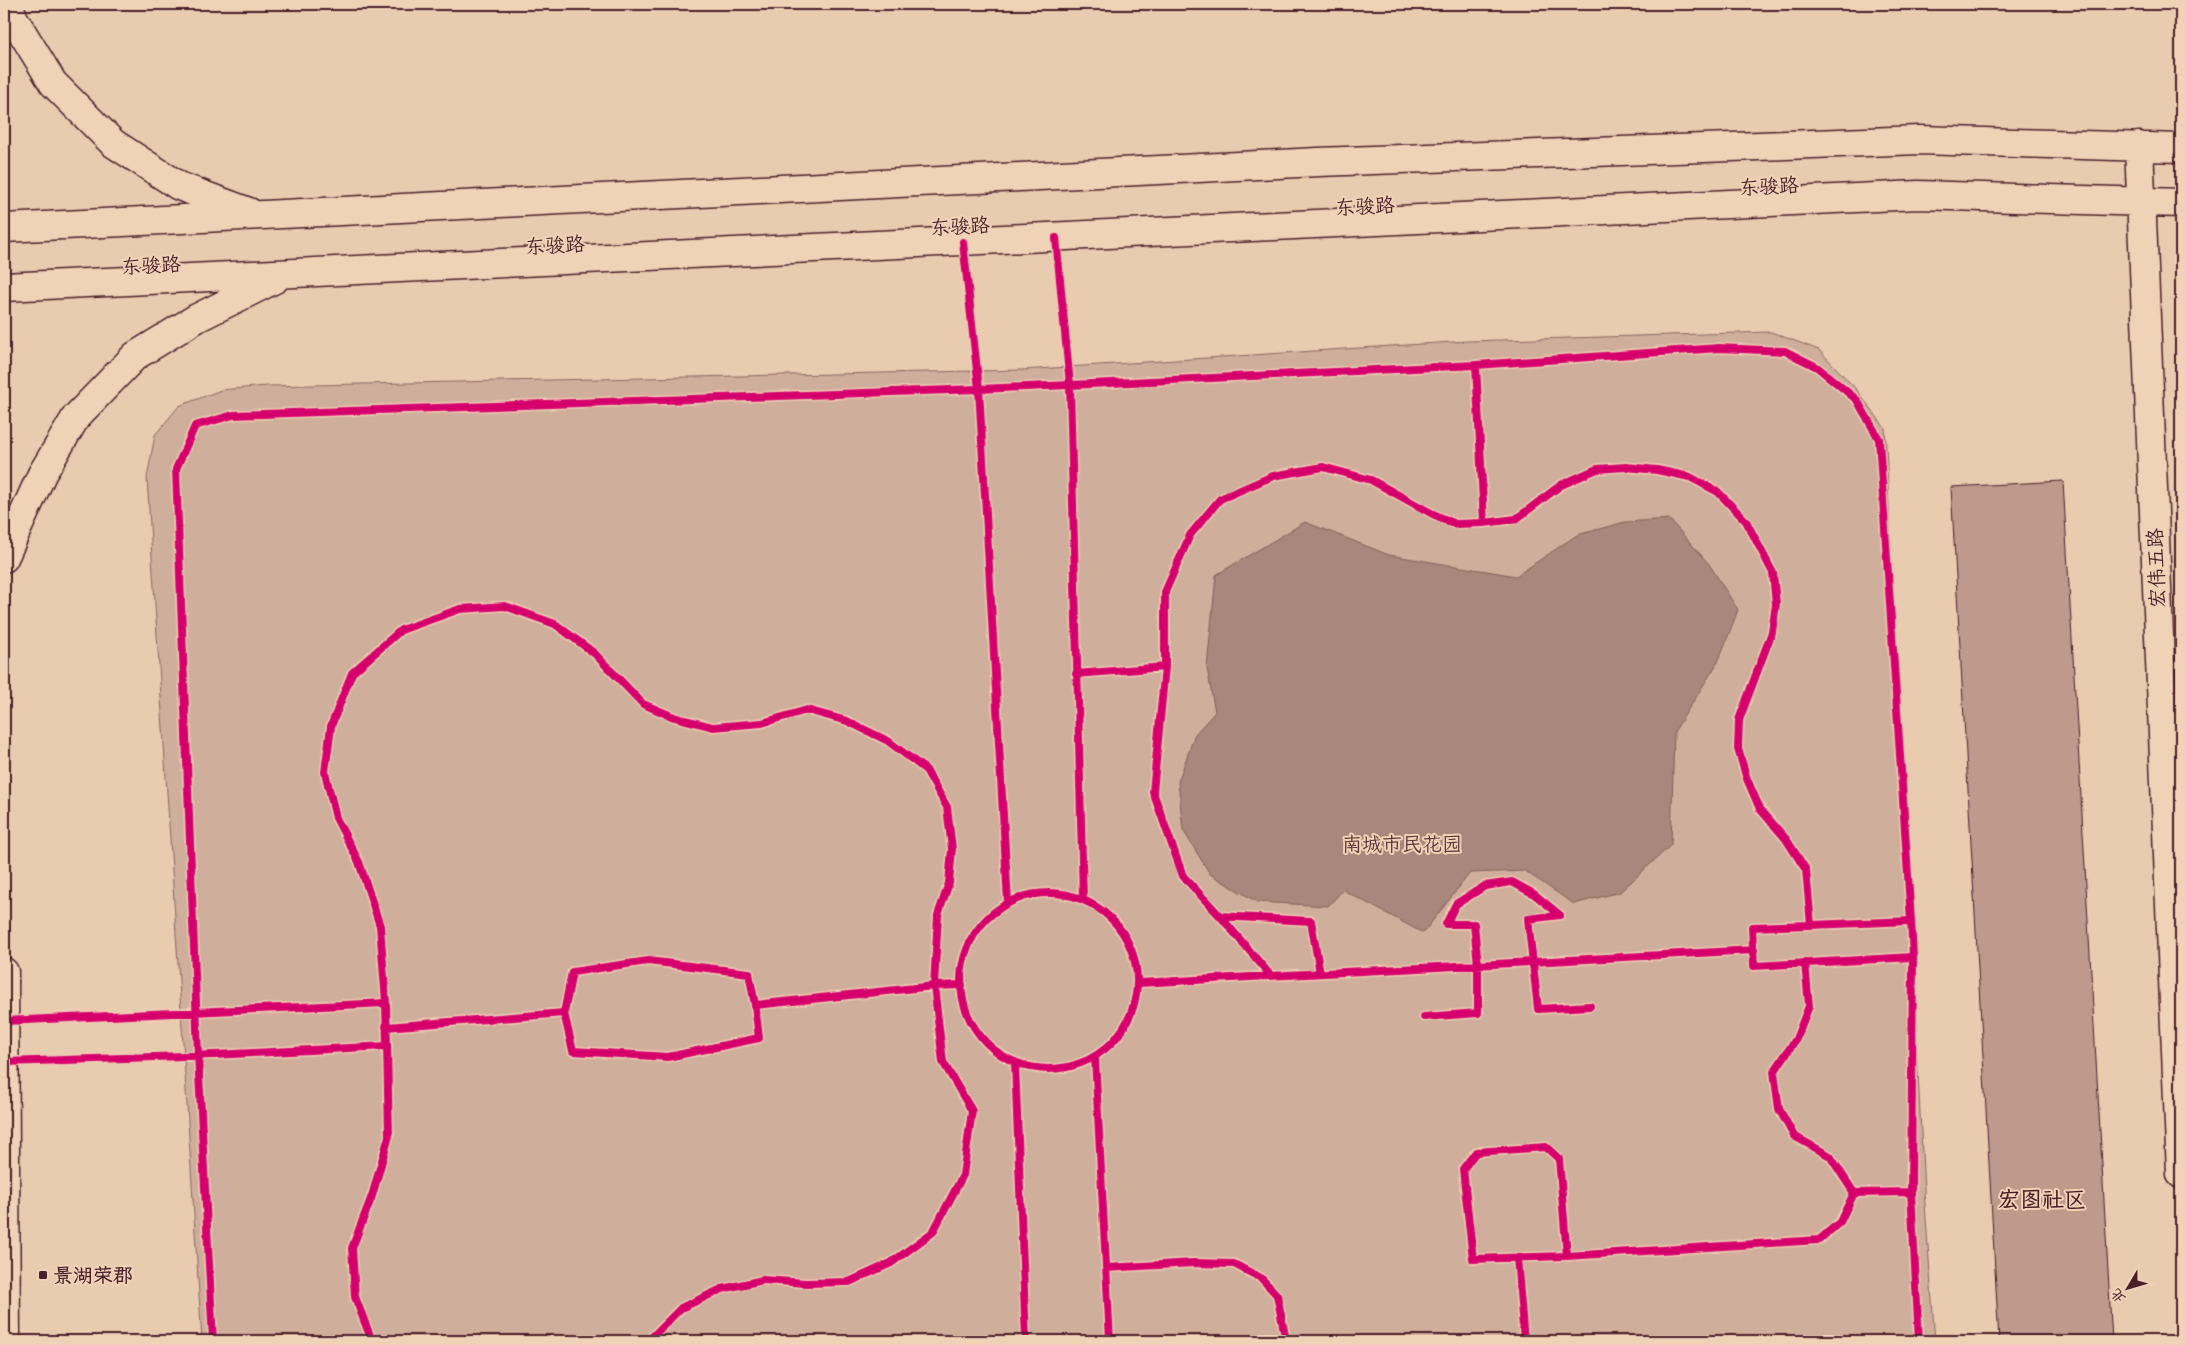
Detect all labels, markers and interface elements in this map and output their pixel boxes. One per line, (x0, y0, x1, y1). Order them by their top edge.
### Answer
street label: 东骏路 (1738, 172, 1801, 201)
street label: 东骏路 (1334, 192, 1397, 221)
street label: 东骏路 (929, 212, 992, 241)
street label: 东骏路 (524, 231, 587, 260)
street label: 东骏路 (120, 251, 183, 280)
street label: 宏伟五路 (2143, 527, 2170, 608)
park label: 南城市民花园 (1342, 832, 1462, 857)
district label: 宏图社区 (1998, 1186, 2086, 1214)
north arrow (2102, 1262, 2152, 1312)
place label: 景湖荣郡 (53, 1263, 133, 1288)
marker: 景湖荣郡 (37, 1269, 49, 1281)
text: 北 (2107, 1285, 2129, 1306)

